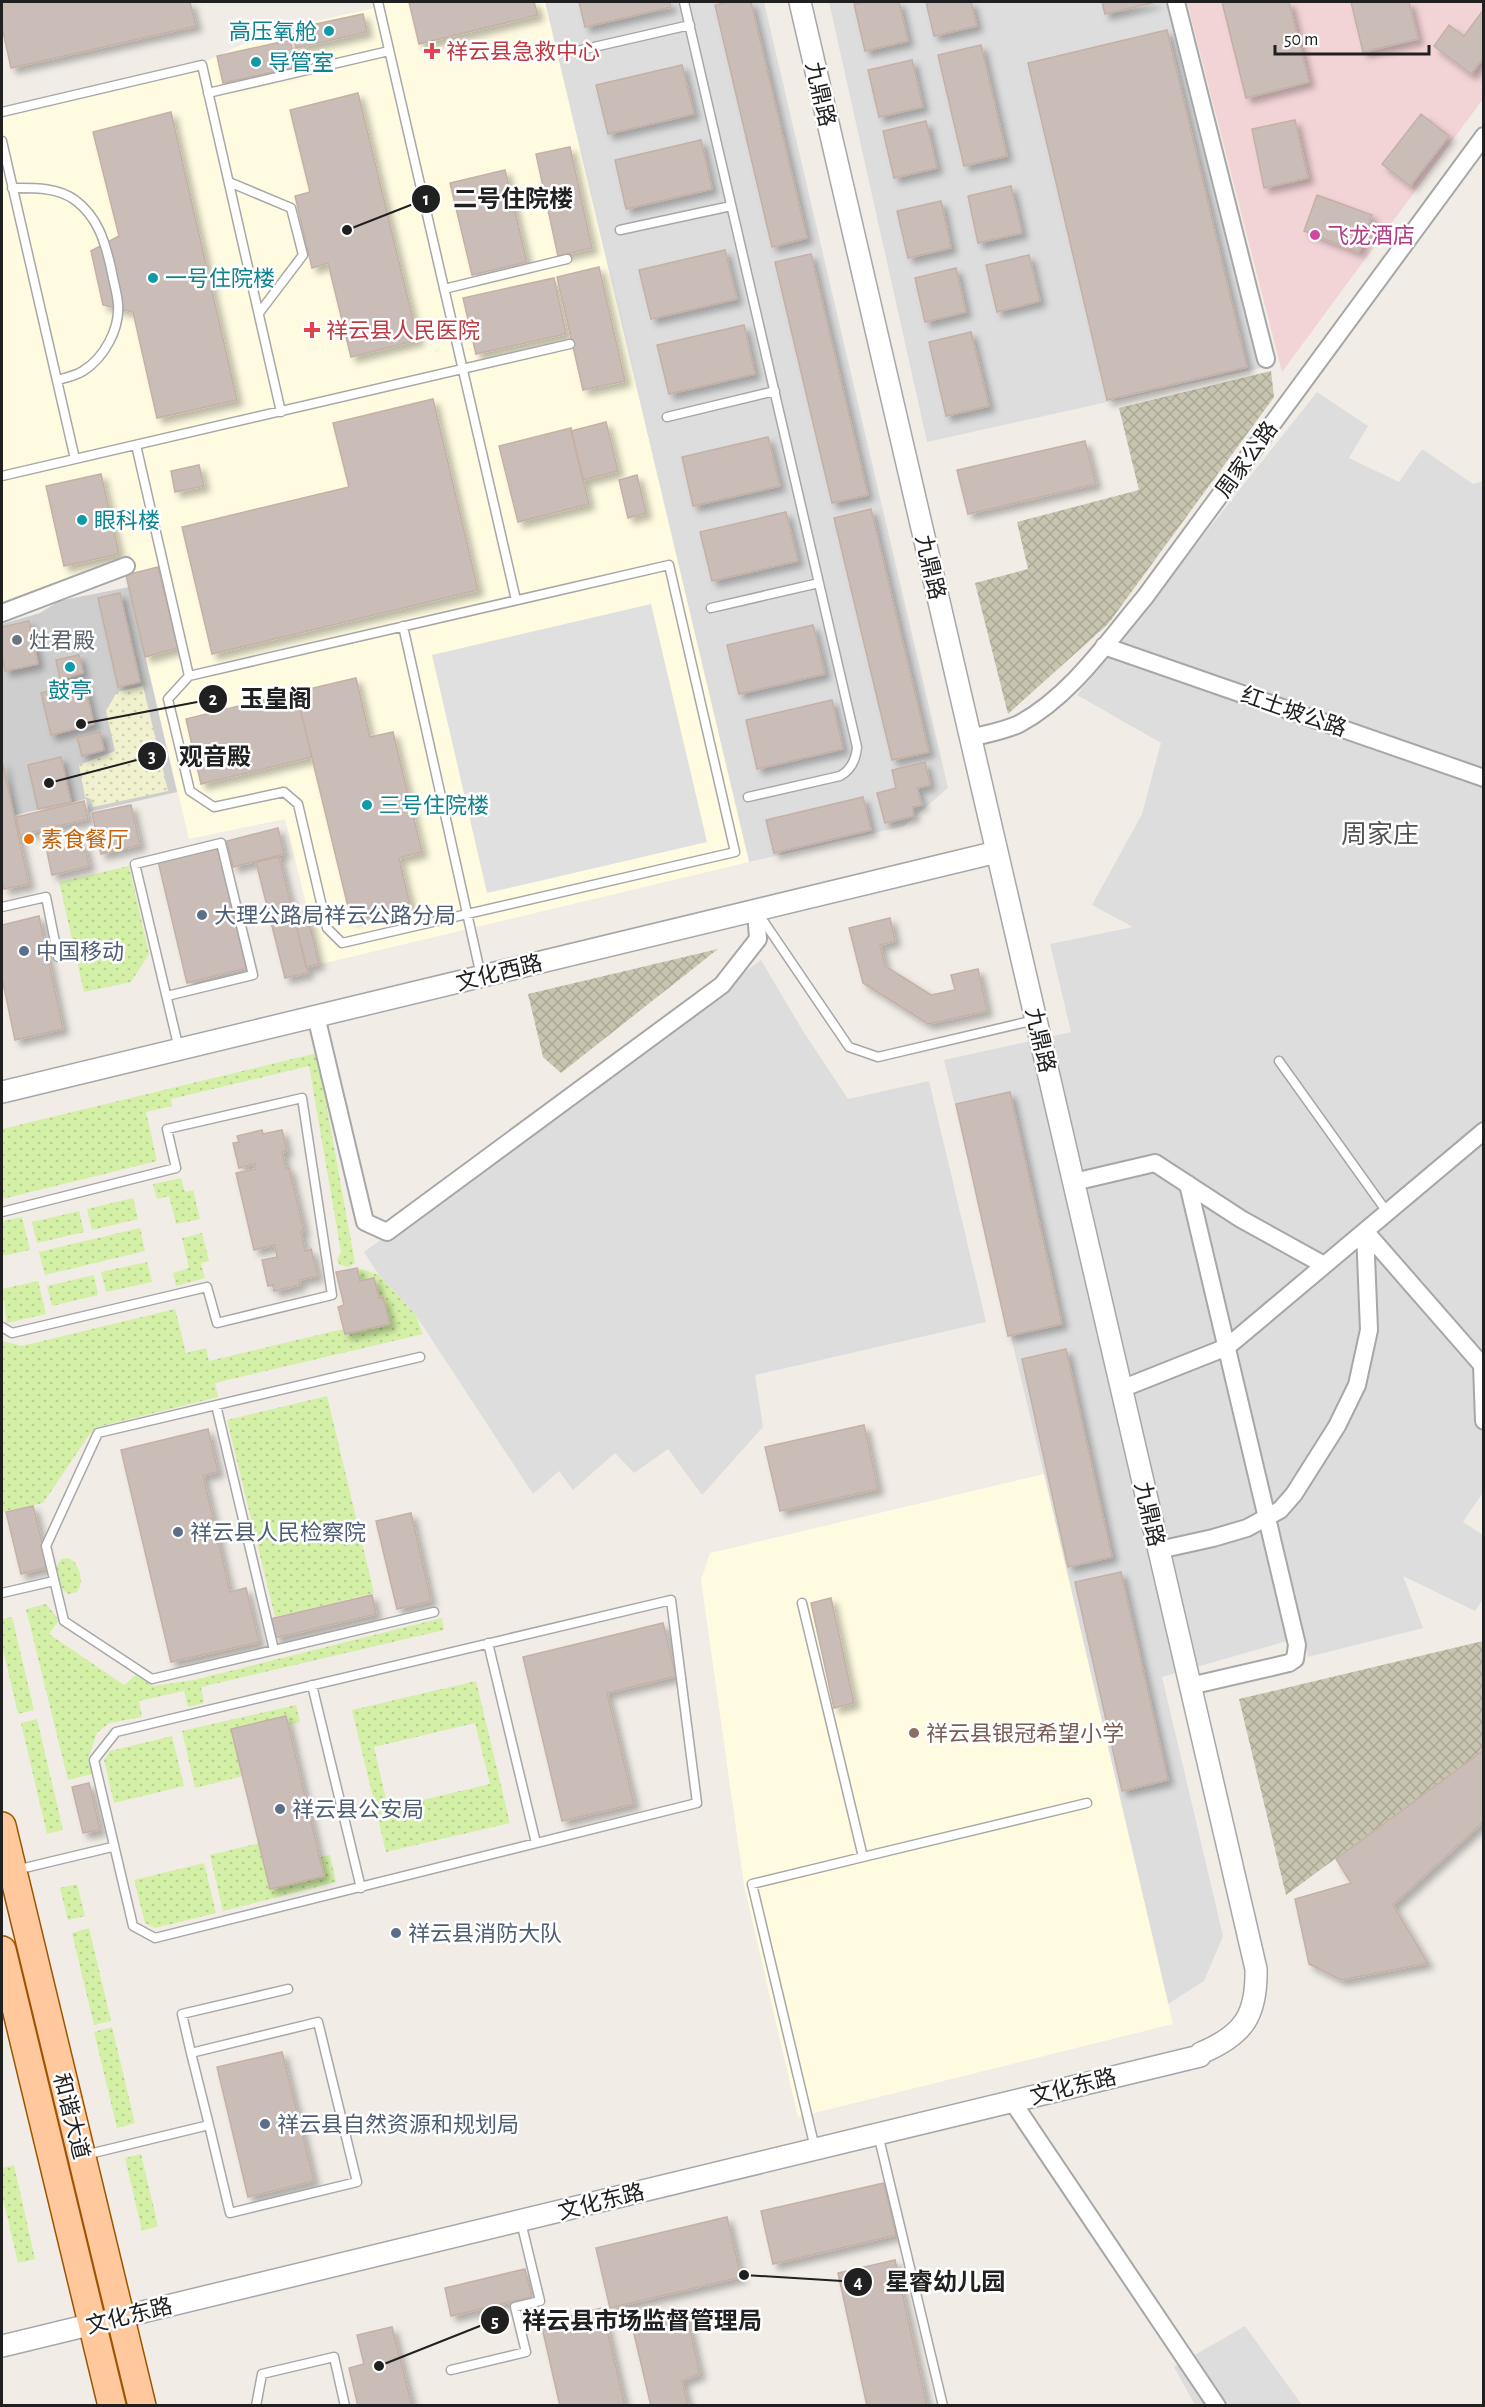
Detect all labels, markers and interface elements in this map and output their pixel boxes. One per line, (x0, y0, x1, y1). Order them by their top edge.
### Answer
scale bar (1275, 18, 1430, 56)
place label: 高压氧舱 (229, 20, 317, 43)
marker: 高压氧舱 (322, 24, 336, 38)
text: 50 m (1284, 31, 1318, 49)
place label: 祥云县急救中心 (446, 40, 600, 63)
marker: 祥云县急救中心 (423, 42, 441, 60)
place label: 导管室 (268, 51, 334, 74)
marker: 导管室 (249, 55, 263, 69)
street label: 九鼎路 (802, 59, 839, 129)
callout: 二号住院楼 (411, 178, 585, 220)
text: 二号住院楼 (453, 186, 573, 212)
text: 1 (423, 191, 429, 209)
place label: 飞龙酒店 (1327, 224, 1415, 247)
marker: 飞龙酒店 (1308, 228, 1322, 242)
place label: 一号住院楼 (165, 267, 275, 290)
marker: 一号住院楼 (146, 271, 160, 285)
place label: 祥云县人民医院 (326, 319, 480, 342)
marker: 祥云县人民医院 (303, 321, 321, 339)
street label: 周家公路 (1211, 417, 1282, 502)
place label: 眼科楼 (94, 509, 160, 532)
marker: 眼科楼 (75, 513, 89, 527)
street label: 九鼎路 (912, 532, 949, 602)
place label: 灶君殿 (29, 629, 95, 652)
marker: 灶君殿 (10, 633, 24, 647)
marker: 鼓亭 (63, 660, 77, 674)
callout: 玉皇阁 (198, 678, 324, 720)
place label: 鼓亭 (48, 679, 92, 702)
street label: 红土坡公路 (1238, 683, 1350, 740)
text: 玉皇阁 (240, 686, 312, 712)
text: 2 (209, 691, 218, 709)
callout: 观音殿 (137, 735, 263, 777)
text: 观音殿 (179, 744, 251, 770)
text: 3 (148, 748, 156, 766)
place label: 三号住院楼 (379, 794, 489, 817)
marker: 三号住院楼 (360, 798, 374, 812)
district label: 周家庄 (1341, 820, 1419, 848)
place label: 素食餐厅 (41, 828, 129, 851)
marker: 素食餐厅 (22, 832, 36, 846)
place label: 大理公路局祥云公路分局 (214, 904, 456, 927)
marker: 大理公路局祥云公路分局 (195, 908, 209, 922)
place label: 中国移动 (36, 940, 124, 963)
marker: 中国移动 (17, 944, 31, 958)
street label: 文化西路 (454, 951, 545, 994)
street label: 九鼎路 (1022, 1005, 1059, 1075)
street label: 九鼎路 (1131, 1479, 1168, 1549)
place label: 祥云县人民检察院 (190, 1521, 366, 1544)
marker: 祥云县人民检察院 (171, 1525, 185, 1539)
place label: 祥云县银冠希望小学 (926, 1722, 1124, 1745)
marker: 祥云县银冠希望小学 (907, 1726, 921, 1740)
place label: 祥云县公安局 (292, 1798, 424, 1821)
marker: 祥云县公安局 (273, 1802, 287, 1816)
place label: 祥云县消防大队 (408, 1922, 562, 1945)
marker: 祥云县消防大队 (389, 1926, 403, 1940)
street label: 文化东路 (1028, 2065, 1119, 2108)
street label: 和谐大道 (50, 2071, 93, 2162)
place label: 祥云县自然资源和规划局 (277, 2113, 519, 2136)
marker: 祥云县自然资源和规划局 (258, 2117, 272, 2131)
street label: 文化东路 (556, 2180, 647, 2223)
callout: 星睿幼儿园 (843, 2261, 1017, 2303)
text: 星睿幼儿园 (885, 2269, 1005, 2295)
text: 4 (853, 2274, 863, 2292)
street label: 文化东路 (84, 2294, 175, 2337)
callout: 祥云县市场监督管理局 (480, 2299, 774, 2341)
text: 祥云县市场监督管理局 (522, 2308, 762, 2334)
text: 5 (491, 2313, 499, 2331)

